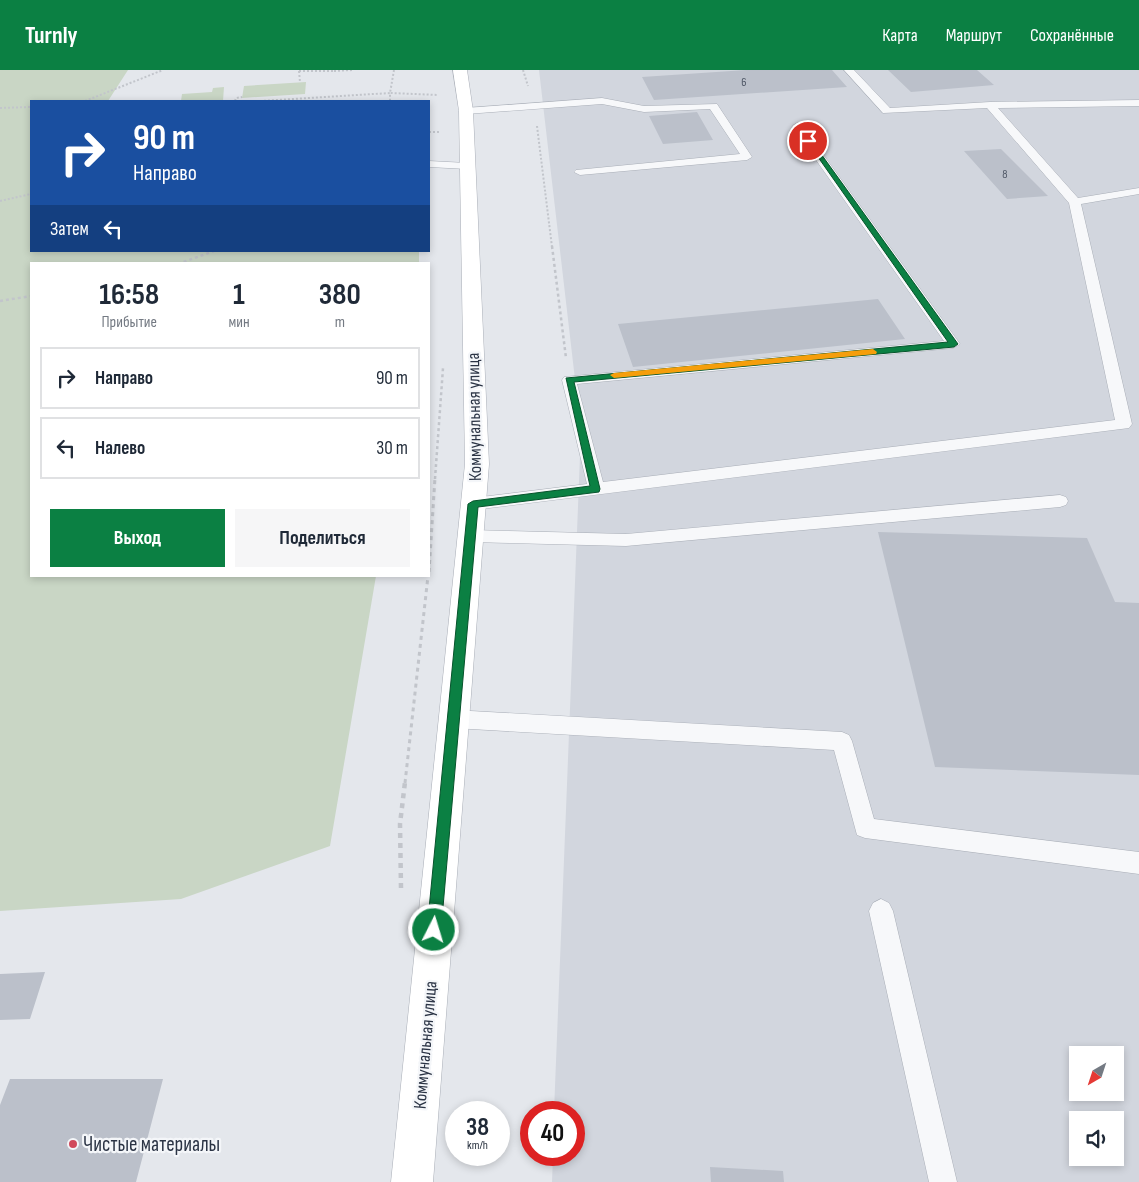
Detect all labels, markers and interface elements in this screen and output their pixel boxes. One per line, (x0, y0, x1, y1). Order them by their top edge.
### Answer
text: Turnly (25, 21, 78, 50)
text: Карта (882, 25, 918, 46)
text: Маршрут (946, 25, 1002, 46)
text: Сохранённые (1030, 25, 1114, 46)
house number: 6 (741, 75, 747, 90)
text: 90 m (133, 117, 195, 160)
icon: right (50, 120, 115, 185)
pin (787, 120, 829, 162)
icon: arrive (794, 127, 822, 155)
text: Направо (133, 160, 197, 187)
house number: 8 (1002, 167, 1008, 182)
icon: left (99, 215, 127, 243)
text: Затем (50, 218, 89, 241)
text: 16:58 (99, 277, 159, 313)
text: 1 (233, 277, 245, 313)
text: 380 (319, 277, 361, 313)
text: Прибытие (101, 313, 157, 332)
text: мин (228, 313, 250, 332)
text: m (335, 313, 345, 332)
street label: Коммунальная улица (463, 353, 486, 481)
icon: right (52, 364, 80, 392)
text: Направо (95, 367, 153, 390)
text: 90 m (376, 367, 408, 390)
icon: left (52, 434, 80, 462)
text: Налево (95, 437, 145, 460)
text: 30 m (376, 437, 408, 460)
button: Выход (50, 509, 225, 567)
button: Поделиться (235, 509, 410, 567)
position arrow (407, 903, 459, 955)
street label: Коммунальная улица (409, 980, 442, 1110)
north arrow (1069, 1046, 1124, 1101)
map controls (1069, 1046, 1124, 1166)
speed limit sign: 40 (520, 1101, 585, 1166)
button: sound (1069, 1111, 1124, 1166)
text: 38 (466, 1112, 489, 1143)
place label: Чистые материалы (83, 1132, 220, 1157)
marker: Чистые материалы (67, 1138, 79, 1150)
text: km/h (467, 1138, 488, 1153)

